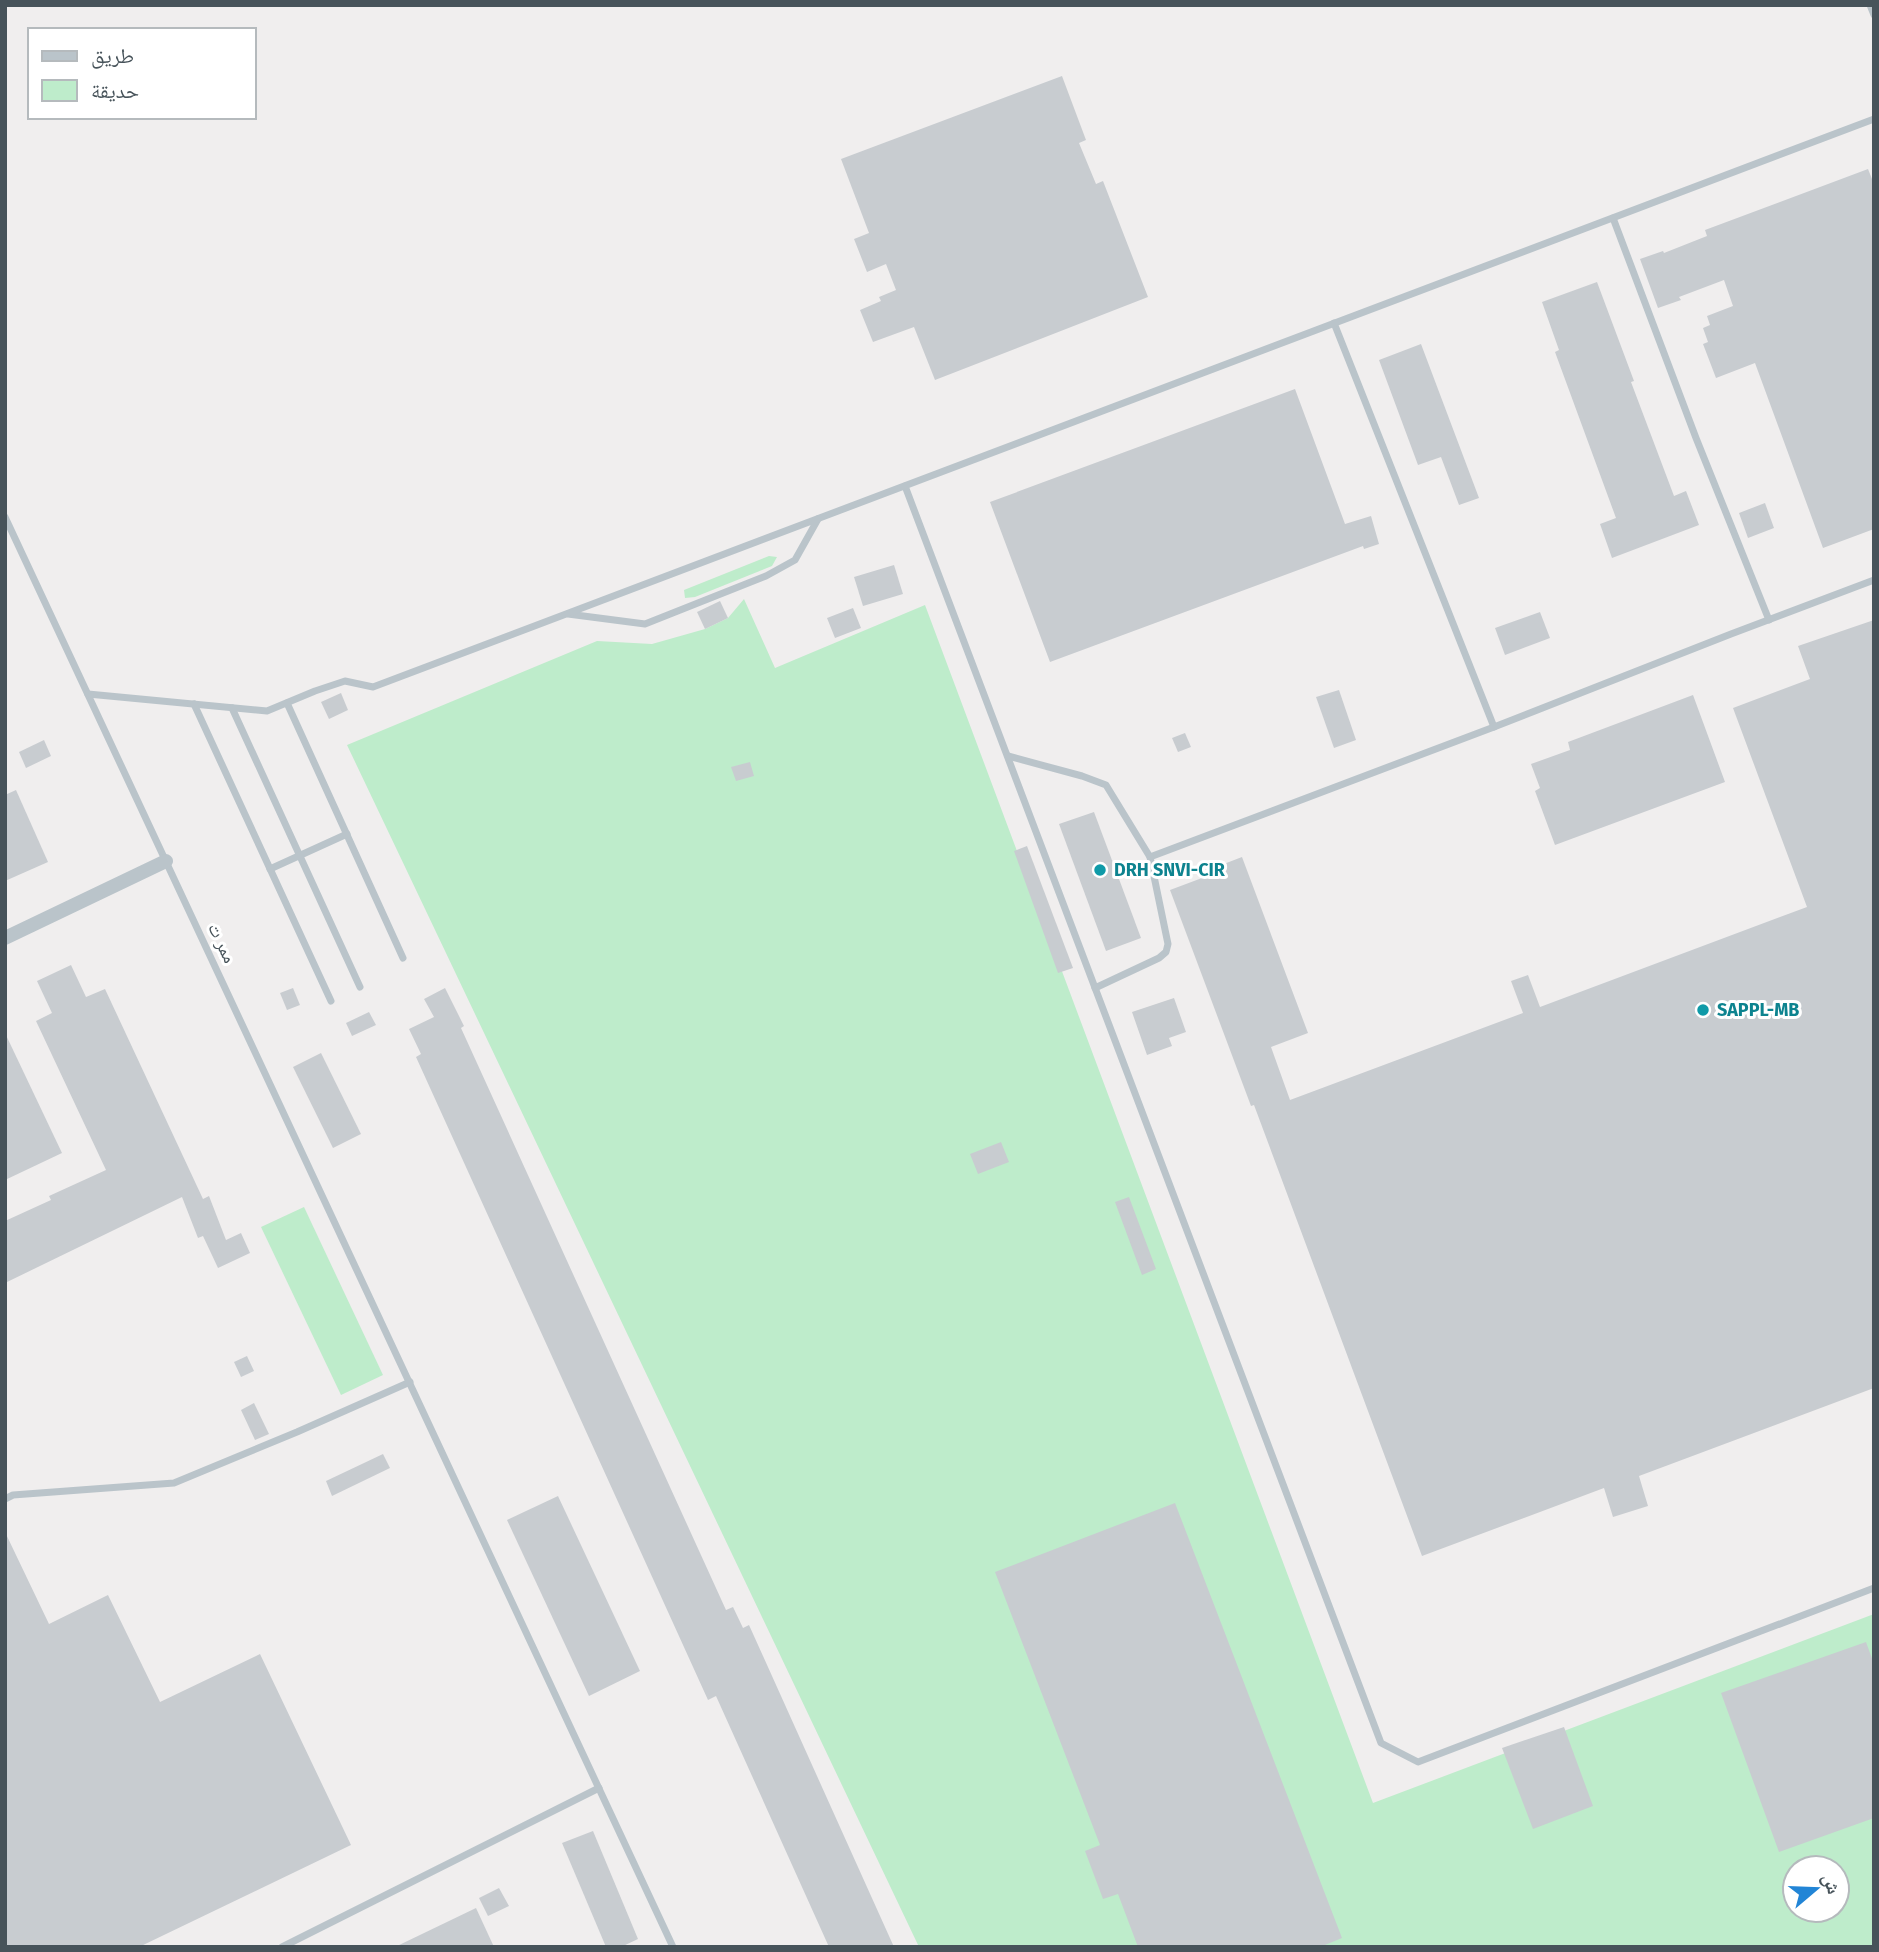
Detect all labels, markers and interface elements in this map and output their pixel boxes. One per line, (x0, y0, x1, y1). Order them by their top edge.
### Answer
legend (28, 28, 256, 119)
text: طريق (91, 43, 134, 69)
text: حديقة (91, 78, 139, 104)
place label: DRH SNVI-CIR (1114, 859, 1226, 881)
marker: DRH SNVI-CIR (1092, 862, 1108, 878)
street label: ممر ت (203, 920, 241, 966)
place label: SAPPL-MB (1717, 999, 1799, 1021)
marker: SAPPL-MB (1695, 1002, 1711, 1018)
north arrow (1781, 1854, 1851, 1924)
text: ش (1817, 1870, 1846, 1897)

